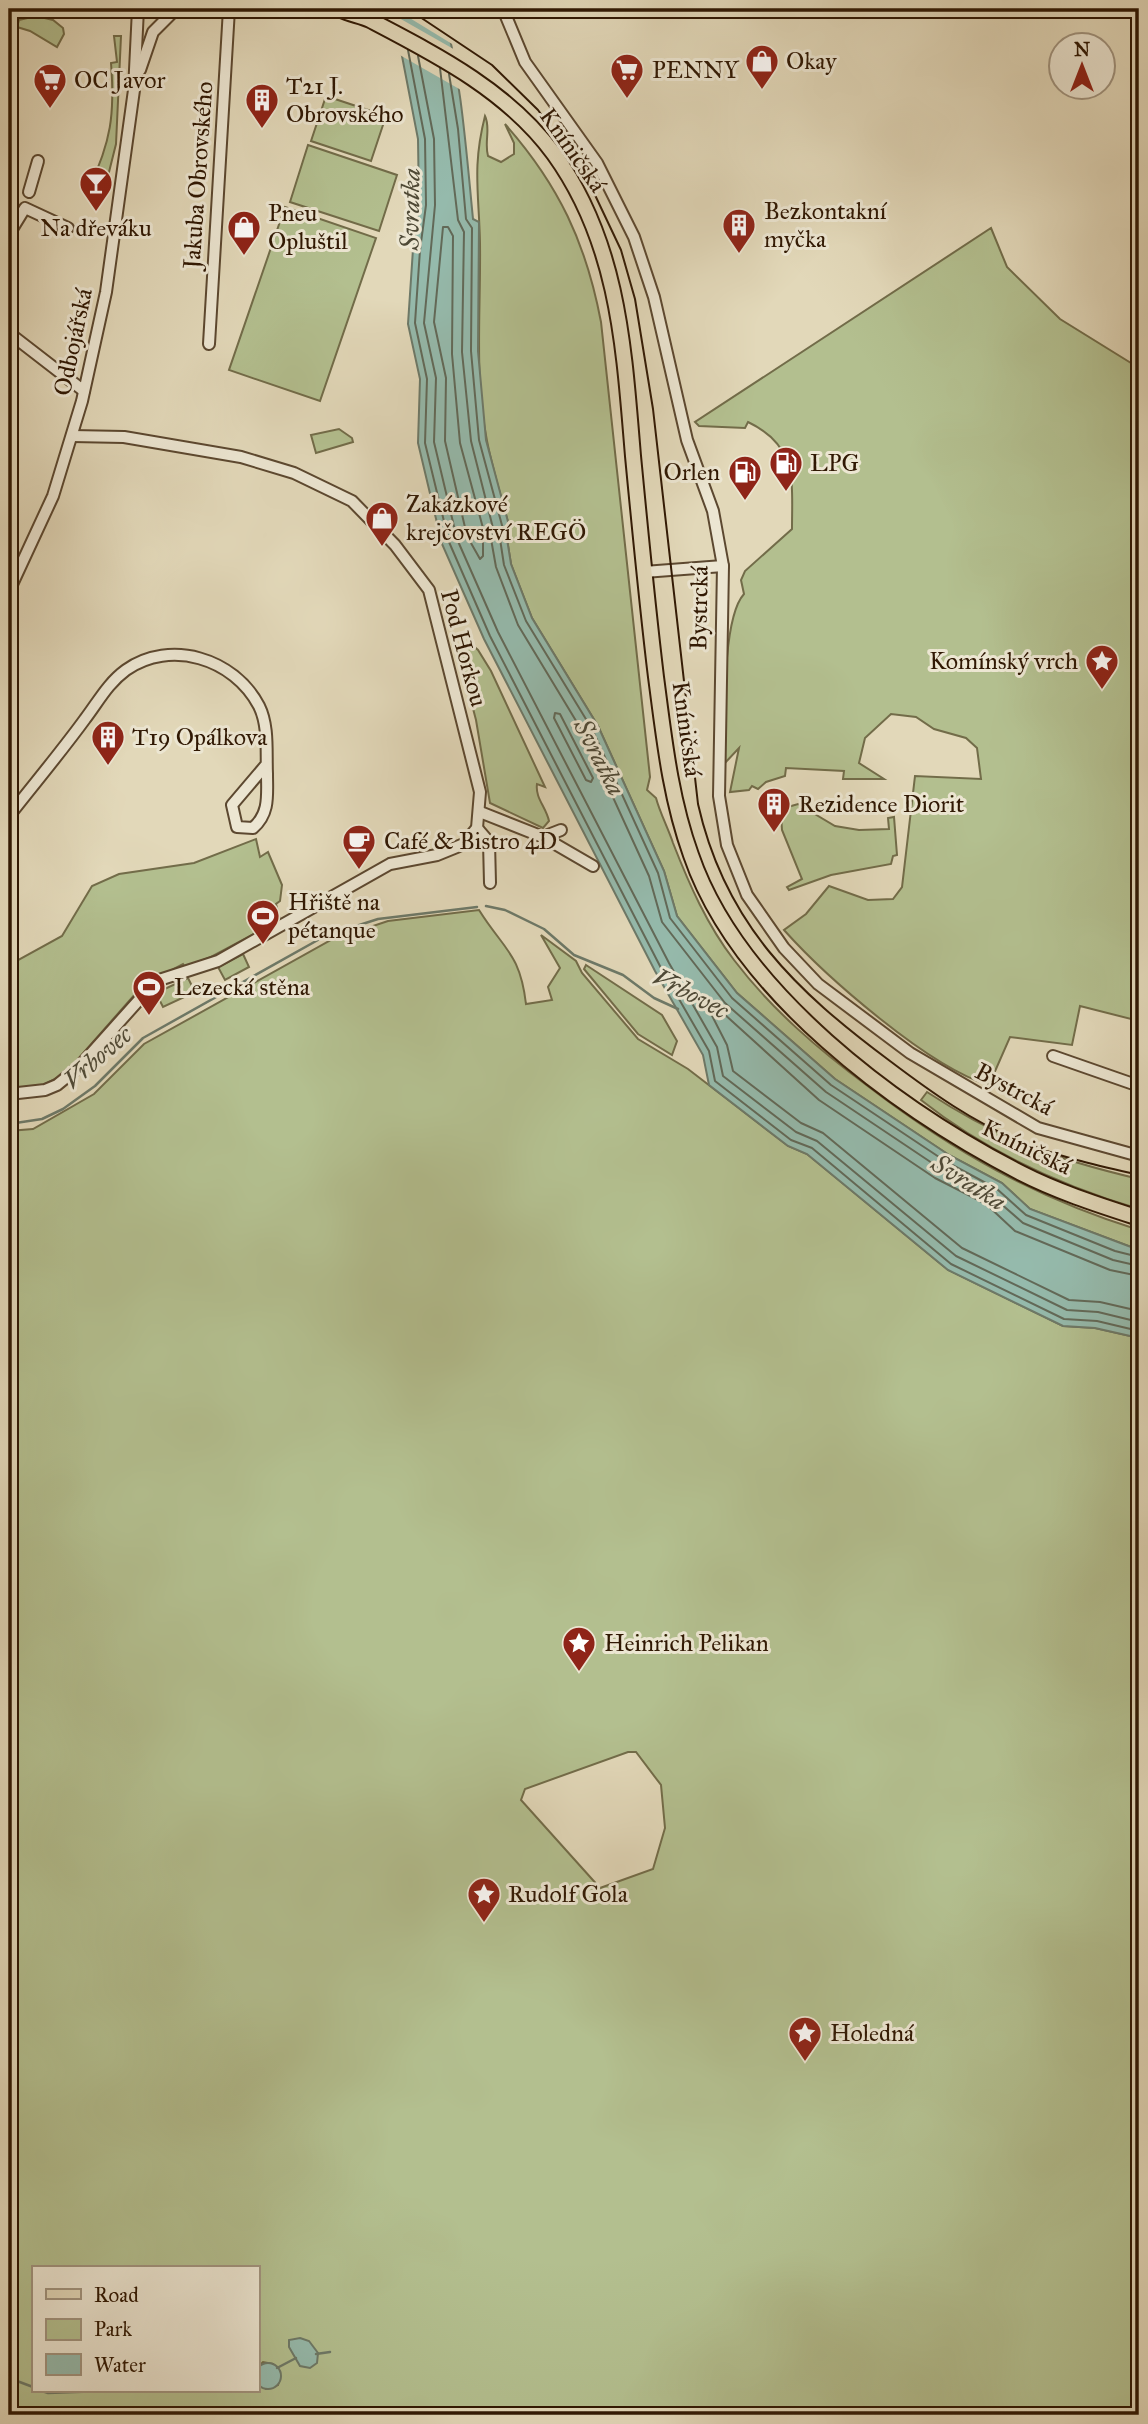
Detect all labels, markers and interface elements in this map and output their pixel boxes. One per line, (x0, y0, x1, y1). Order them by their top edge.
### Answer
north arrow (1046, 32, 1116, 102)
text: N (1074, 38, 1090, 61)
shop icon: Okay (743, 42, 781, 91)
place label: Okay (786, 46, 837, 76)
supermarket icon: PENNY (608, 51, 646, 100)
place label: PENNY (652, 55, 740, 85)
supermarket icon: OC Javor (31, 61, 69, 110)
place label: OC Javor (74, 65, 165, 95)
place label: T21 J. Obrovského (286, 71, 404, 129)
street label: Jakuba Obrovského (176, 80, 220, 273)
building icon: T21 J. Obrovského (243, 81, 281, 130)
street label: Kníničská (533, 102, 613, 199)
bar icon: Na dřeváku (77, 164, 115, 213)
water label: Svratka (393, 168, 427, 251)
place label: Bezkontakní myčka (764, 196, 888, 254)
place label: Pneu Opluštil (268, 198, 348, 256)
building icon: Bezkontakní myčka (720, 206, 758, 255)
shop icon: Pneu Opluštil (225, 208, 263, 257)
place label: Na dřeváku (40, 213, 152, 243)
street label: Odbojářská (47, 285, 99, 399)
fuel station icon: LPG (767, 444, 805, 493)
place label: LPG (810, 448, 859, 478)
fuel station icon: Orlen (726, 453, 764, 502)
place label: Orlen (663, 457, 720, 487)
place label: Zakázkové krejčovství REGÖ (406, 489, 586, 547)
shop icon: Zakázkové krejčovství REGÖ (363, 499, 401, 548)
street label: Bystrcká (683, 565, 715, 651)
street label: Pod Horkou (434, 586, 494, 710)
place icon: Komínský vrch (1083, 642, 1121, 691)
place label: Komínský vrch (929, 646, 1078, 676)
street label: Kníničská (665, 679, 709, 780)
water label: Svratka (567, 712, 633, 801)
building icon: T19 Opálkova (89, 718, 127, 767)
place label: T19 Opálkova (132, 722, 268, 752)
building icon: Rezidence Diorit (755, 785, 793, 834)
place label: Rezidence Diorit (798, 789, 965, 819)
cafe icon: Café & Bistro 4D (340, 822, 378, 871)
place label: Café & Bistro 4D (384, 826, 557, 856)
place label: Hřiště na pétanque (287, 887, 381, 945)
sports icon: Hřiště na pétanque (244, 897, 282, 946)
water label: Vrbovec (647, 960, 735, 1026)
sports icon: Lezecká stěna (130, 968, 168, 1017)
place label: Lezecká stěna (174, 972, 311, 1002)
water label: Vrbovec (56, 1018, 139, 1096)
street label: Bystrcká (970, 1056, 1059, 1122)
street label: Kníničská (977, 1112, 1078, 1182)
water label: Svratka (925, 1146, 1012, 1217)
place icon: Heinrich Pelikan (560, 1624, 598, 1673)
place label: Heinrich Pelikan (604, 1628, 769, 1658)
place icon: Rudolf Gola (465, 1875, 503, 1924)
place label: Rudolf Gola (508, 1879, 629, 1909)
place icon: Holedná (786, 2014, 824, 2063)
place label: Holedná (830, 2018, 915, 2048)
legend (32, 2266, 259, 2392)
text: Road (94, 2282, 139, 2308)
text: Park (94, 2316, 132, 2342)
text: Water (94, 2352, 146, 2378)

